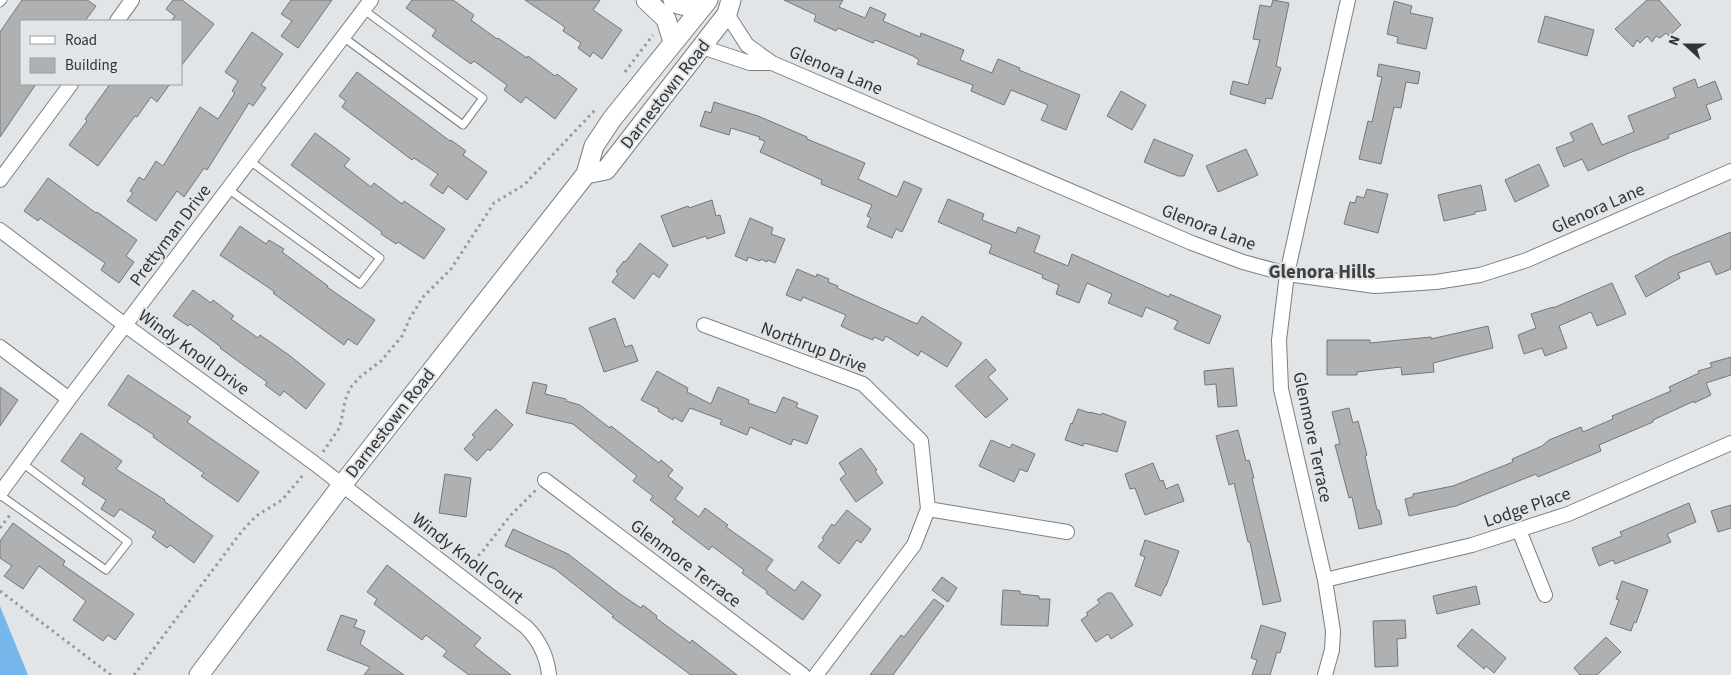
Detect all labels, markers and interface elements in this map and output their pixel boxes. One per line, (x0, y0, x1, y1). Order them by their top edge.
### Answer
legend (20, 20, 182, 85)
north arrow (1661, 20, 1711, 70)
text: Road (65, 30, 97, 51)
text: N (1664, 33, 1686, 49)
street label: Darnestown Road (615, 34, 716, 154)
street label: Glenora Lane (785, 40, 886, 101)
text: Building (65, 55, 118, 76)
street label: Glenora Lane (1548, 177, 1649, 240)
street label: Prettyman Drive (124, 179, 217, 291)
street label: Glenora Lane (1158, 198, 1260, 257)
district label: Glenora Hills (1269, 259, 1376, 286)
street label: Windy Knoll Drive (133, 303, 255, 401)
street label: Northrup Drive (757, 316, 871, 379)
street label: Darnestown Road (340, 363, 441, 483)
street label: Glenmore Terrace (1286, 369, 1339, 505)
street label: Lodge Place (1480, 481, 1574, 534)
street label: Windy Knoll Court (407, 507, 529, 610)
street label: Glenmore Terrace (625, 513, 746, 613)

